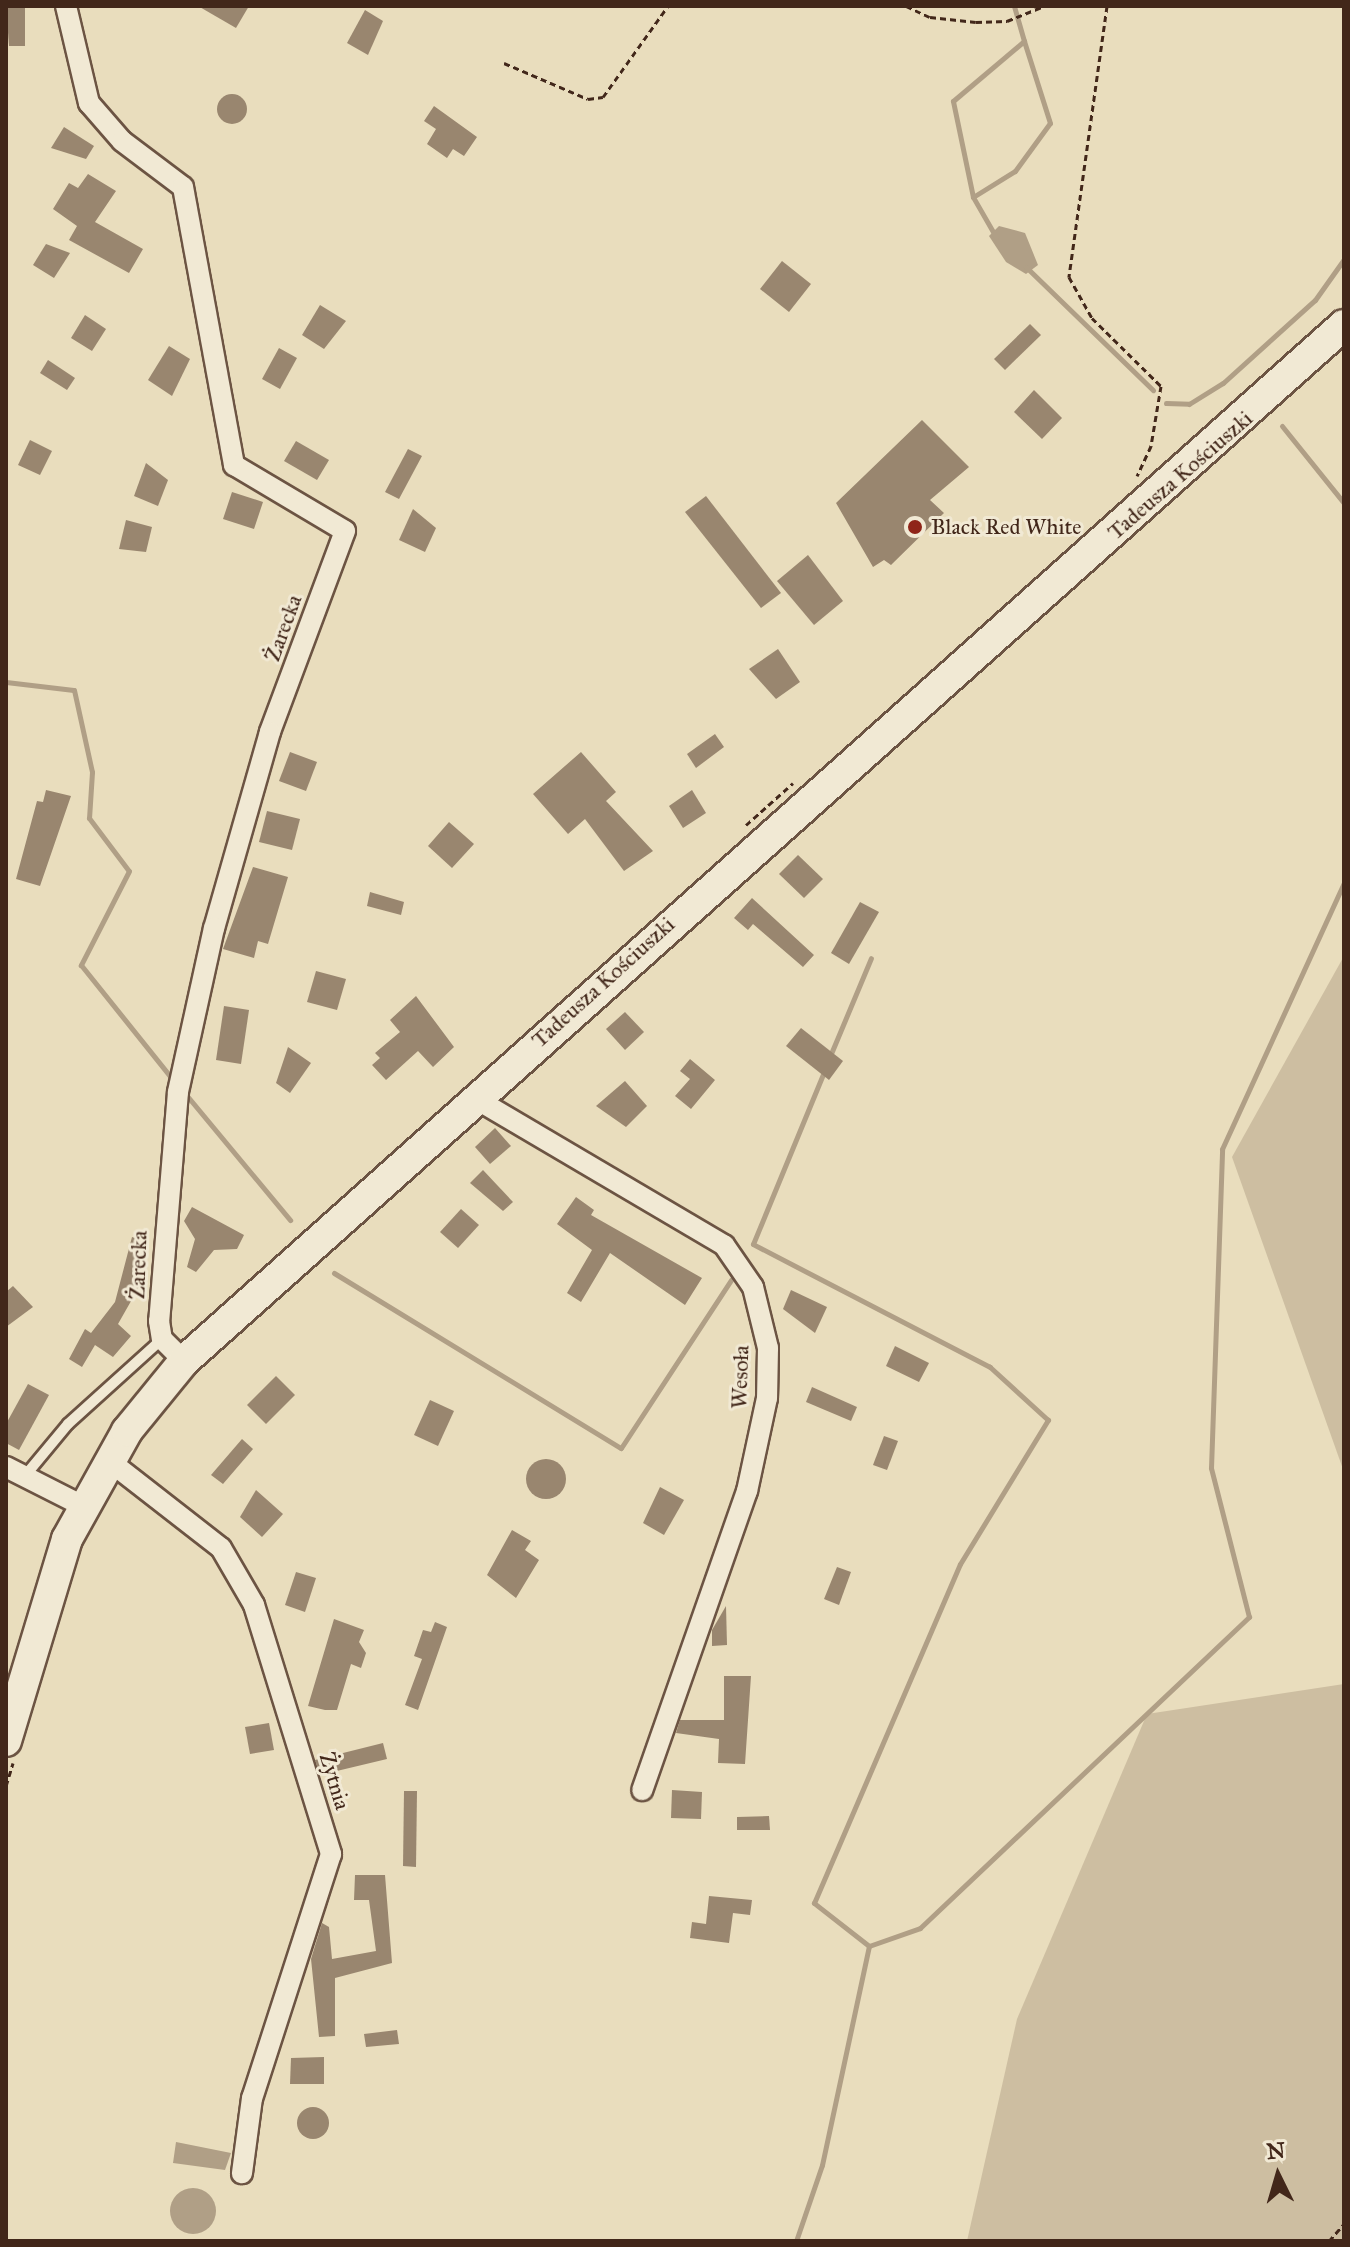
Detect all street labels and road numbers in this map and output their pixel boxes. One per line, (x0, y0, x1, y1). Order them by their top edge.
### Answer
street label: Tadeusza Kościuszki (1102, 405, 1258, 545)
street label: Żarecka (259, 591, 307, 665)
street label: Tadeusza Kościuszki (526, 911, 680, 1053)
street label: Żarecka (124, 1230, 152, 1300)
street label: Wesoła (726, 1345, 754, 1409)
street label: Żytnia (314, 1749, 356, 1813)

